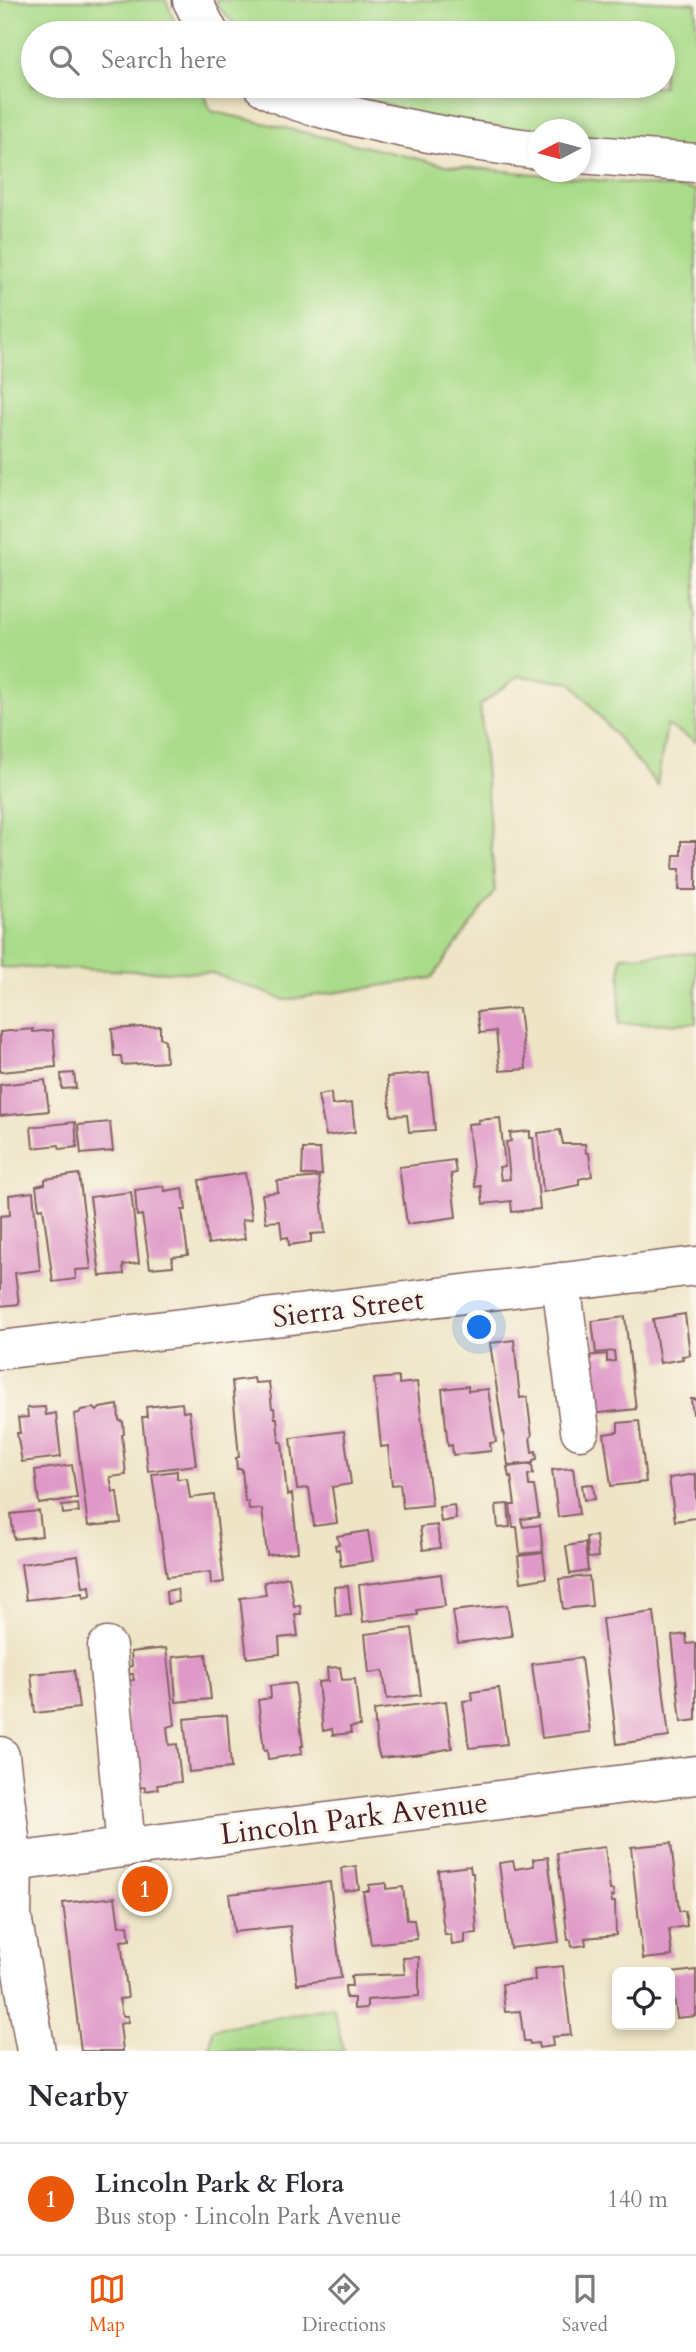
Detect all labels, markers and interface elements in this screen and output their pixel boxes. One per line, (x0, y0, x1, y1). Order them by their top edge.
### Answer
search box (21, 21, 675, 98)
icon: search (45, 41, 83, 79)
text: Search here (101, 42, 227, 77)
north arrow (528, 119, 591, 182)
street label: Sierra Street (270, 1279, 427, 1338)
your location (462, 1310, 496, 1344)
street label: Lincoln Park Avenue (218, 1782, 490, 1855)
pin: 1 (122, 1863, 168, 1915)
map controls (612, 1967, 675, 2030)
button: locate (612, 1967, 675, 2030)
text: Nearby (28, 2076, 129, 2117)
text: Lincoln Park & Flora (95, 2166, 345, 2201)
text: 1 (45, 2184, 57, 2215)
text: 140 m (607, 2184, 668, 2215)
text: Bus stop · Lincoln Park Avenue (95, 2201, 401, 2232)
tab: Map (88, 2270, 126, 2338)
tab: Directions (302, 2270, 386, 2338)
tab: Saved (562, 2270, 608, 2338)

